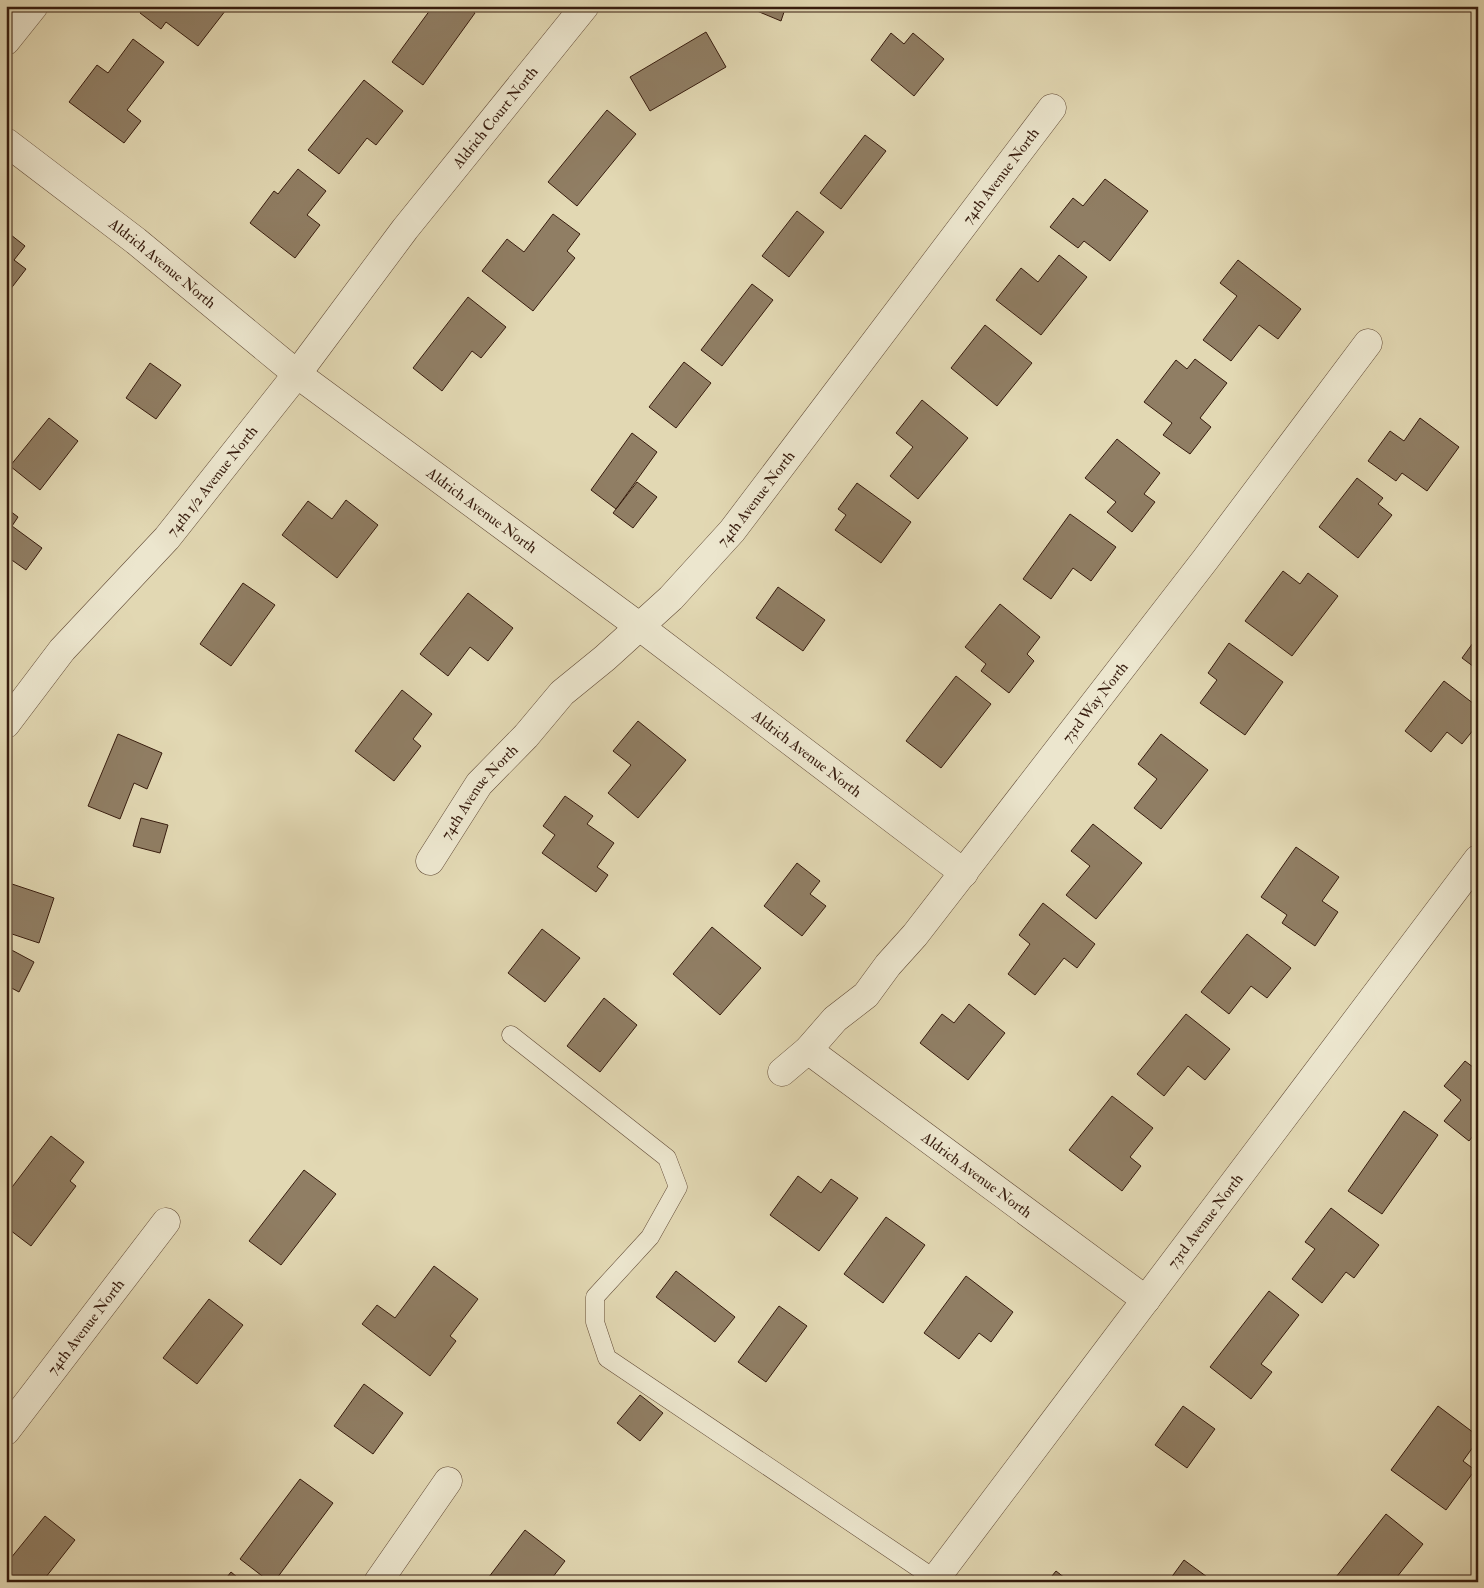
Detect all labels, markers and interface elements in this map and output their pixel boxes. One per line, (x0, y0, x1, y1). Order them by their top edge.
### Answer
street label: Aldrich Court North (448, 63, 543, 173)
street label: 74th Avenue North (958, 124, 1044, 228)
street label: Aldrich Avenue North (104, 214, 220, 313)
street label: 74th 1/2 Avenue North (163, 422, 262, 540)
street label: 74th Avenue North (713, 447, 799, 551)
street label: Aldrich Avenue North (422, 463, 541, 558)
street label: 73rd Way North (1058, 658, 1133, 747)
street label: Aldrich Avenue North (747, 706, 865, 802)
street label: 74th Avenue North (437, 741, 522, 844)
street label: Aldrich Avenue North (917, 1128, 1036, 1222)
street label: 73rd Avenue North (1164, 1170, 1247, 1273)
street label: 74th Avenue North (43, 1275, 129, 1379)

